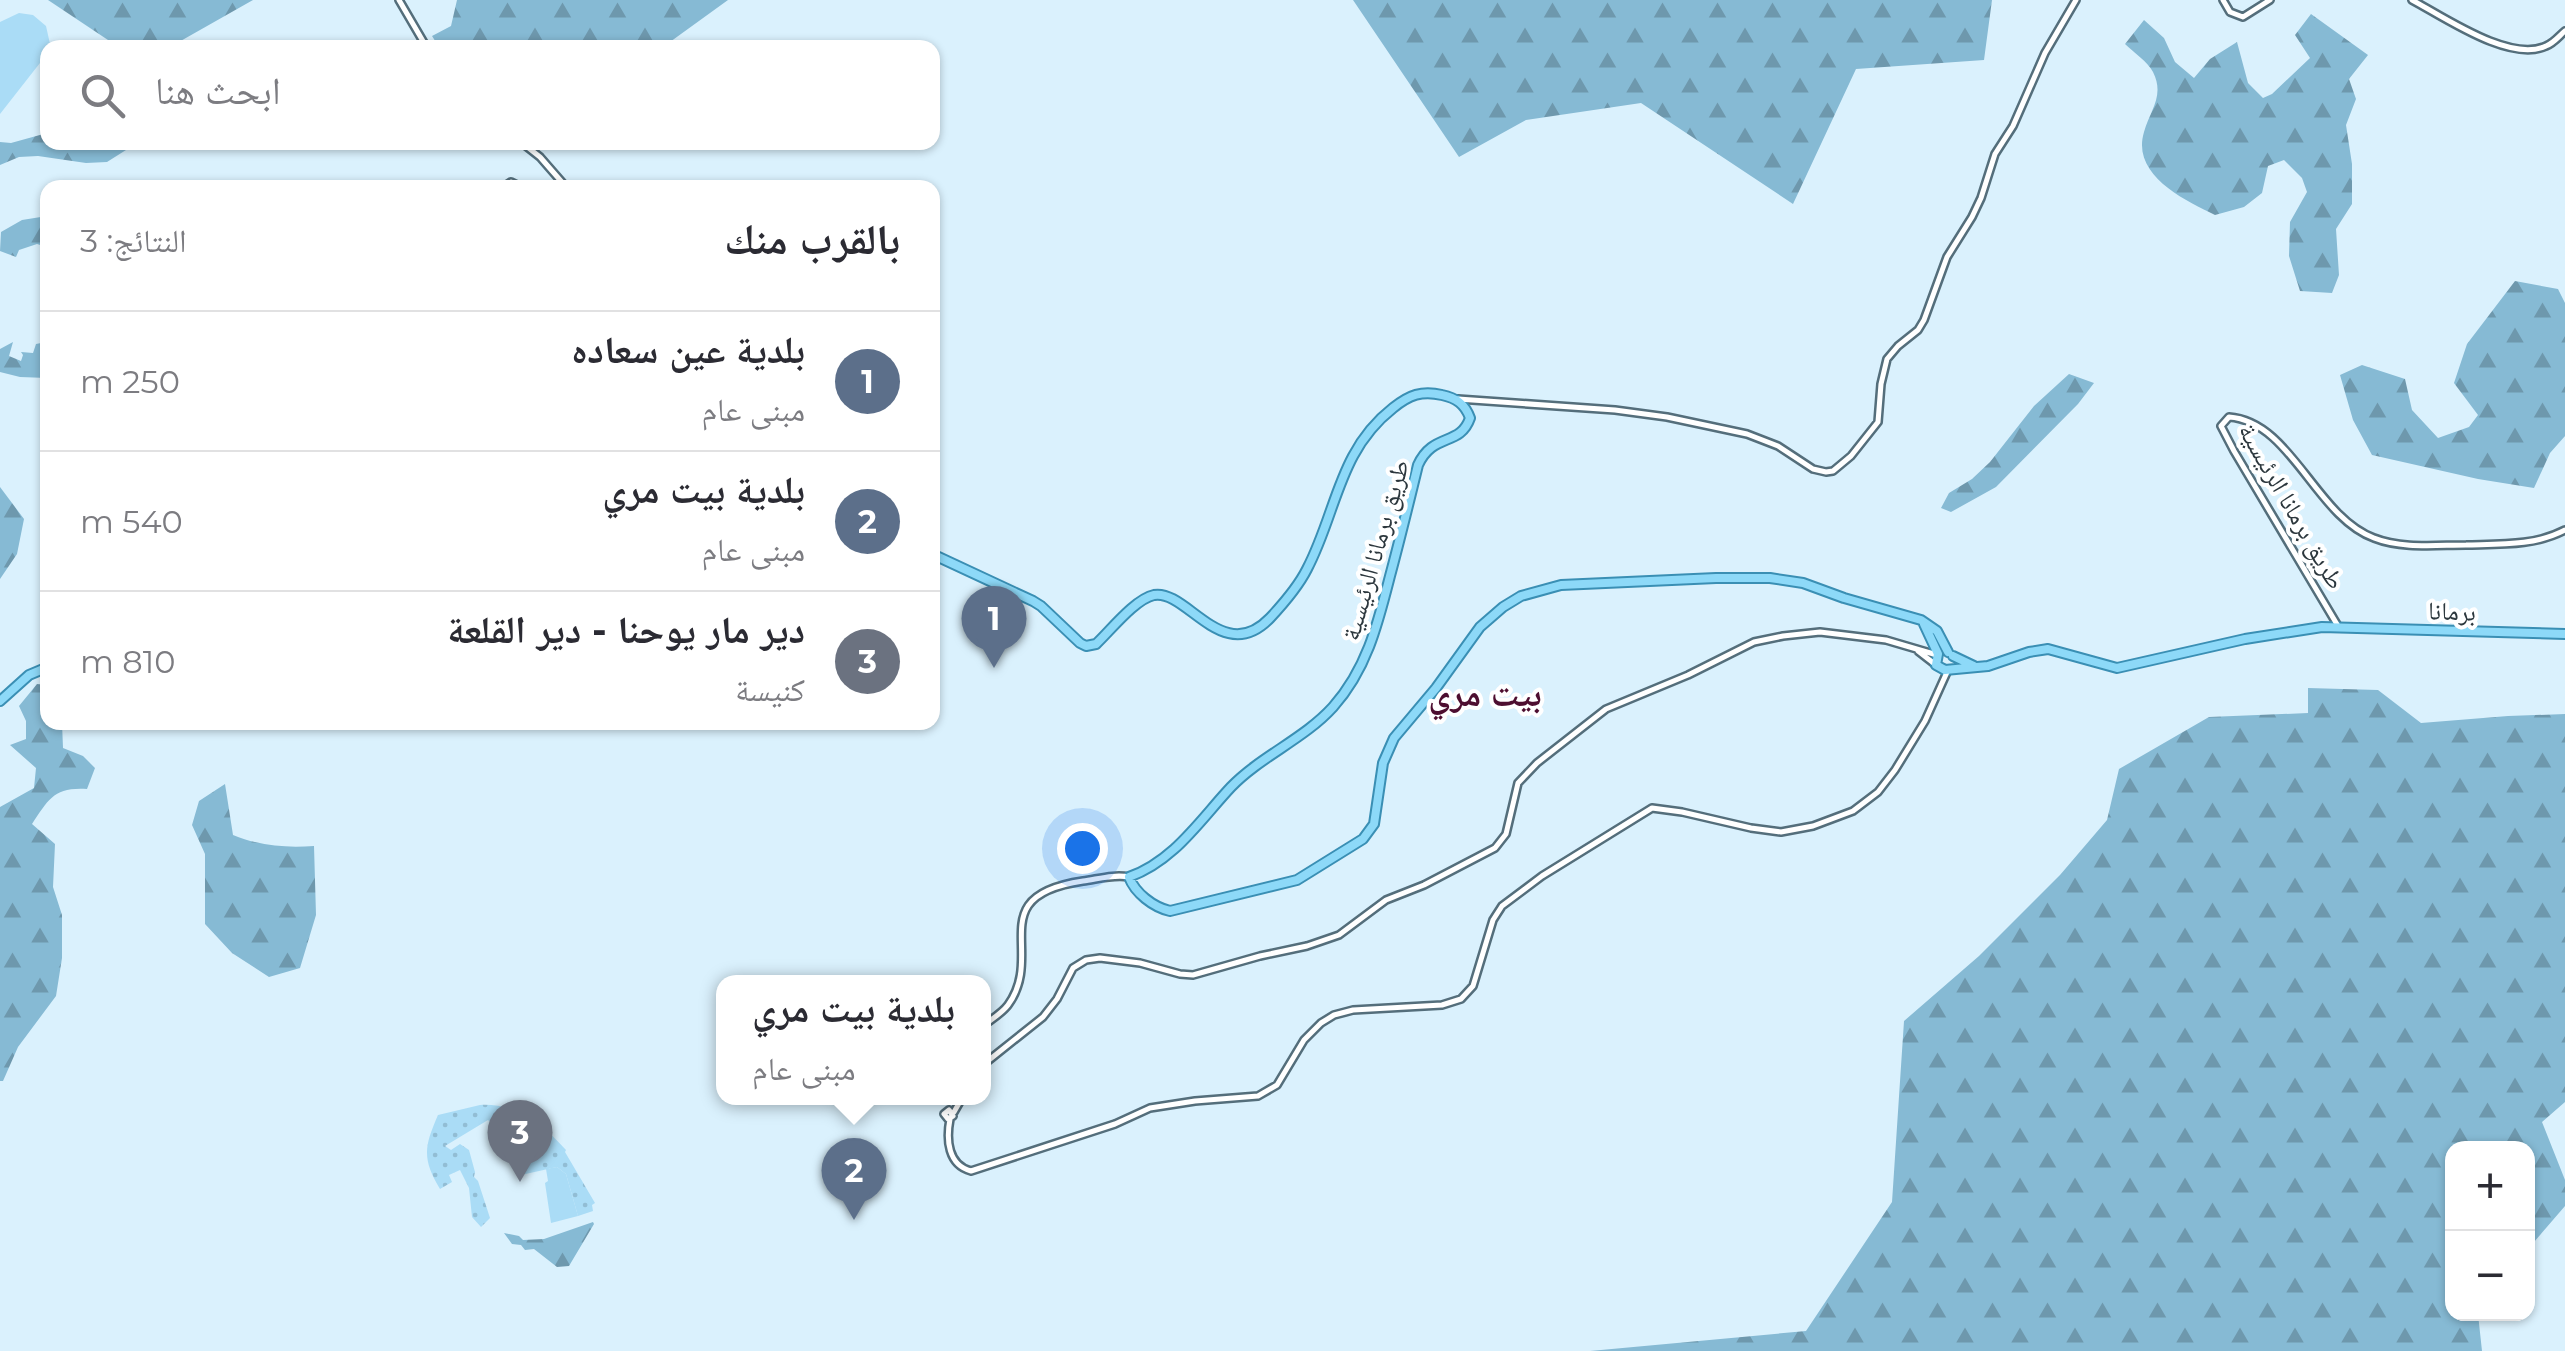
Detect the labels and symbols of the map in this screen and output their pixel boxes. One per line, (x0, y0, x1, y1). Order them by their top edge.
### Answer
street label: طريق برمانا الرئيسية (2232, 418, 2352, 595)
street label: طريق برمانا الرئيسية (1335, 456, 1416, 644)
pin: 1 (962, 586, 1026, 668)
street label: برمانا (2428, 595, 2476, 627)
district label: بيت مري (1428, 672, 1542, 721)
your location (1057, 823, 1108, 874)
pin: 3 (488, 1100, 552, 1182)
pin: 2 (822, 1138, 886, 1220)

